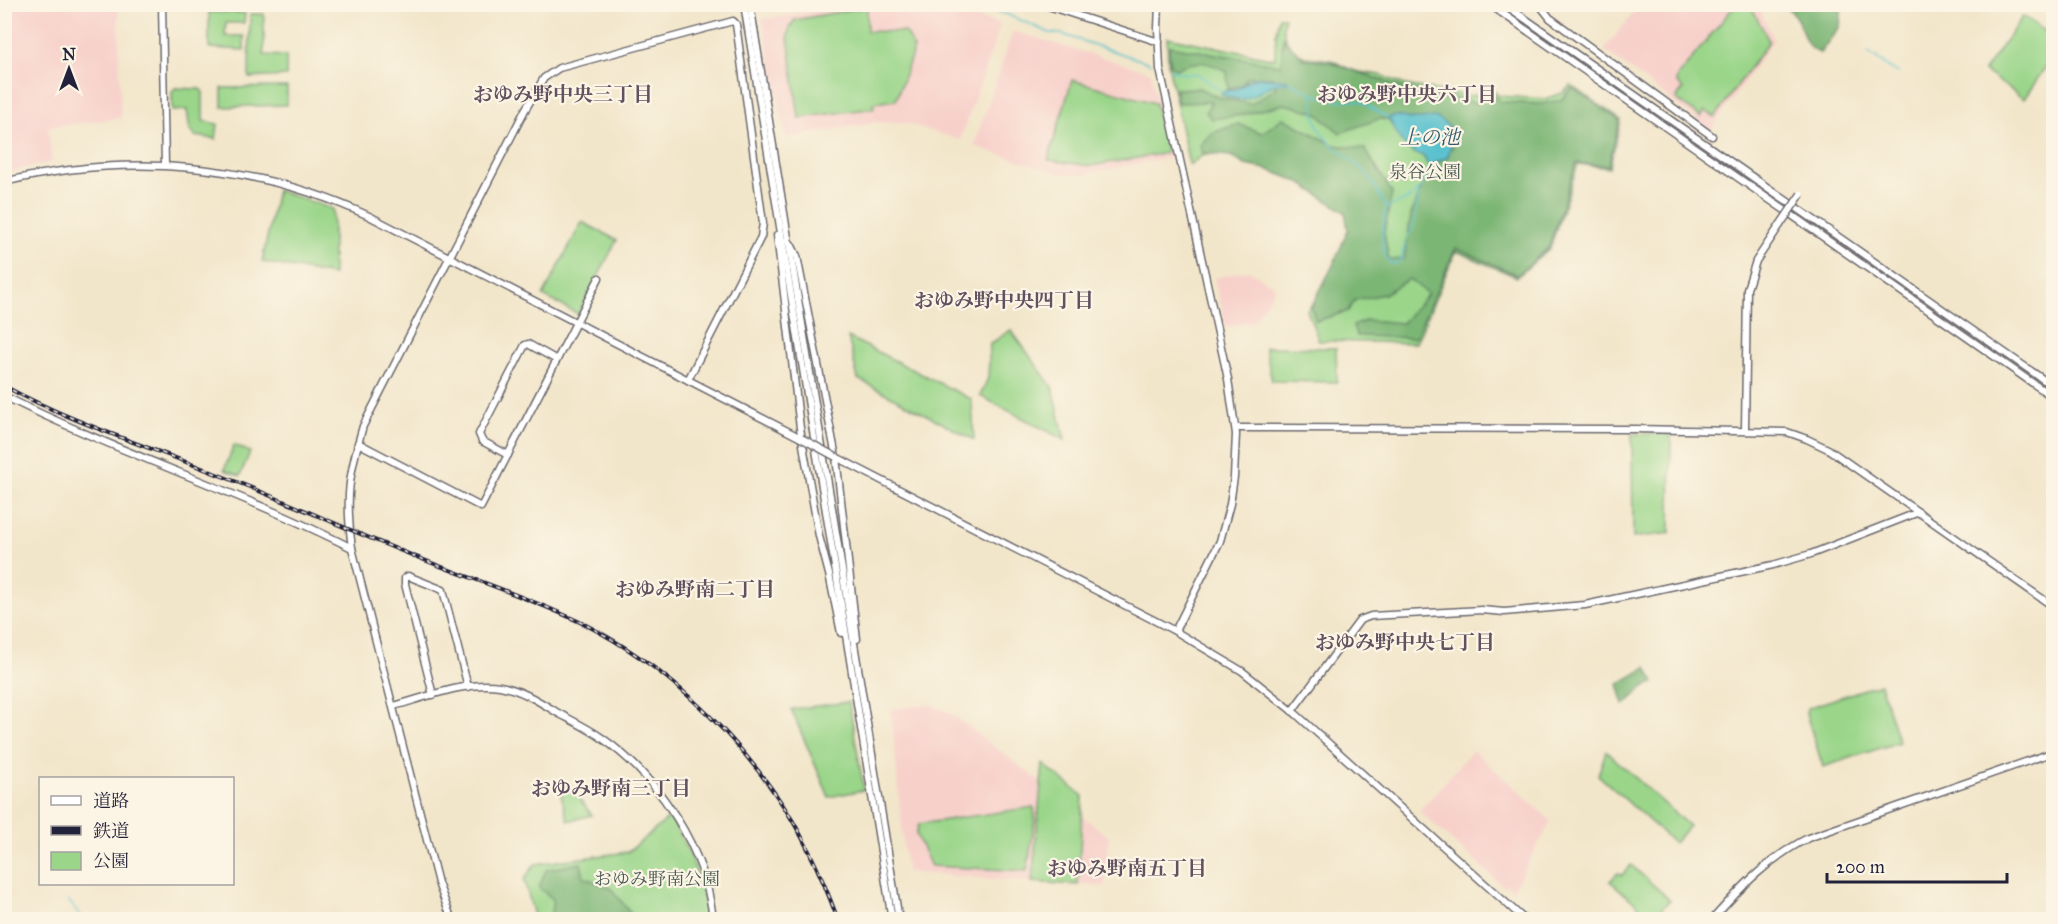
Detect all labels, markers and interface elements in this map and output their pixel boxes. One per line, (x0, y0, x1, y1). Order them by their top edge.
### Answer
north arrow (39, 39, 99, 99)
text: N (62, 45, 76, 64)
district label: おゆみ野中央三丁目 (473, 82, 653, 106)
district label: おゆみ野中央六丁目 (1317, 82, 1497, 106)
water label: 上の池 (1400, 125, 1462, 149)
park label: 泉谷公園 (1389, 161, 1461, 183)
district label: おゆみ野中央四丁目 (914, 288, 1094, 312)
district label: おゆみ野南二丁目 (615, 577, 775, 601)
district label: おゆみ野中央七丁目 (1315, 630, 1495, 654)
district label: おゆみ野南三丁目 (531, 776, 691, 800)
legend (39, 777, 234, 885)
text: 道路 (93, 790, 129, 812)
text: 鉄道 (93, 820, 129, 842)
scale bar (1827, 846, 2007, 884)
text: 公園 (93, 850, 129, 872)
district label: おゆみ野南五丁目 (1047, 856, 1207, 880)
text: 200 m (1836, 856, 1885, 878)
park label: おゆみ野南公園 (594, 868, 720, 890)

